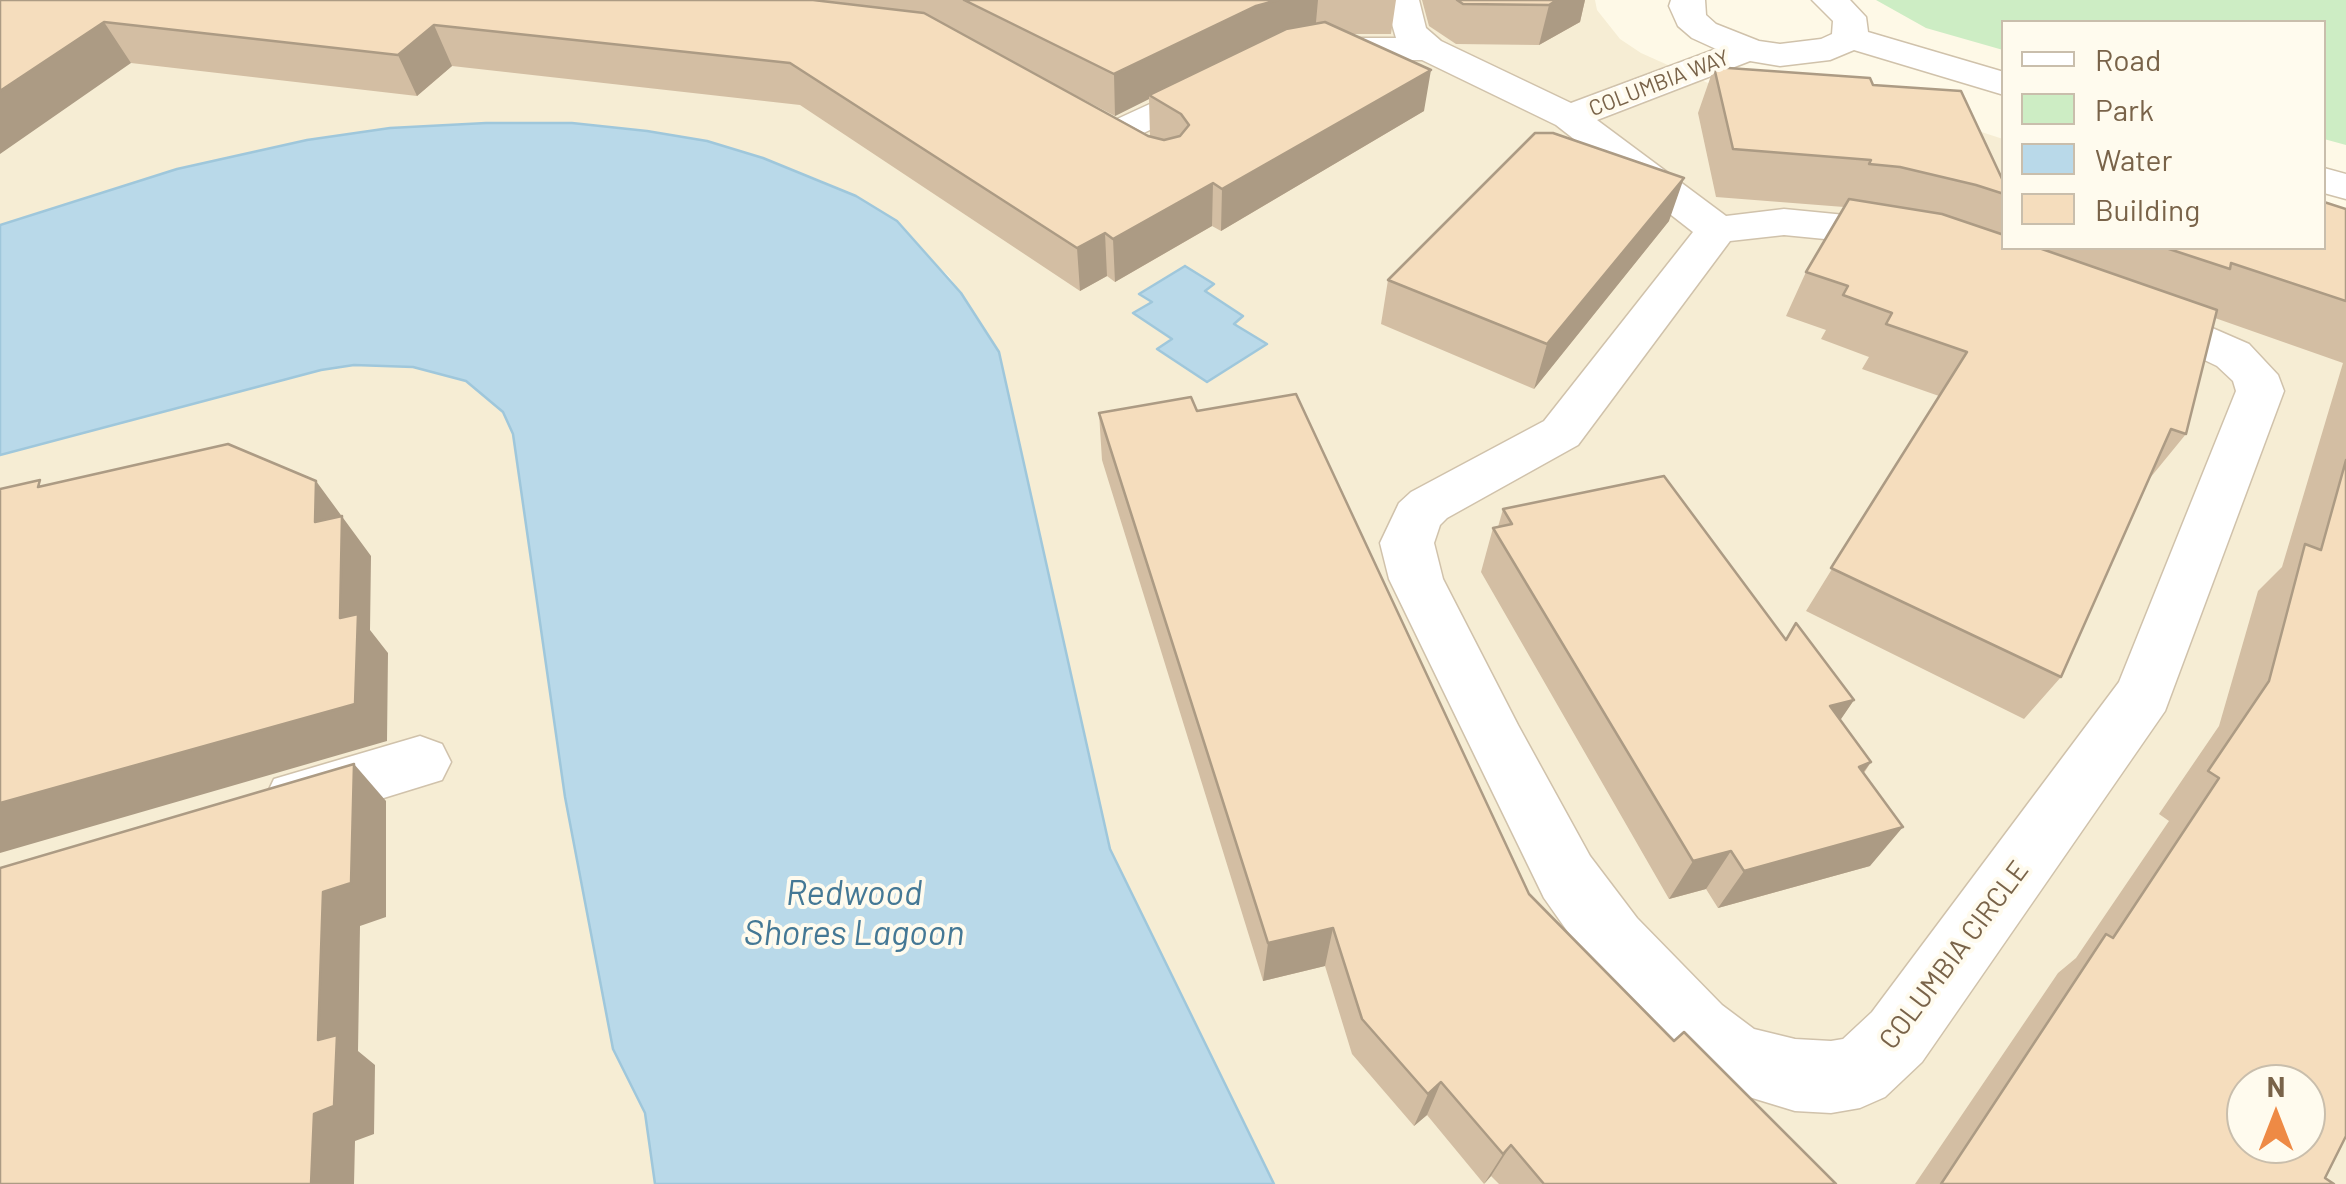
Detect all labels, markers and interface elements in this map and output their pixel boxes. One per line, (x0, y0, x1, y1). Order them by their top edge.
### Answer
legend (2001, 20, 2326, 250)
text: Road (2095, 41, 2161, 77)
street label: COLUMBIA WAY (1585, 44, 1733, 122)
text: Park (2095, 91, 2154, 127)
text: Water (2095, 141, 2173, 177)
text: Building (2095, 191, 2200, 227)
street label: COLUMBIA CIRCLE (1872, 854, 2036, 1056)
water label: Redwood Shores Lagoon (744, 872, 964, 954)
north arrow (2226, 1064, 2326, 1164)
text: N (2267, 1069, 2285, 1103)

